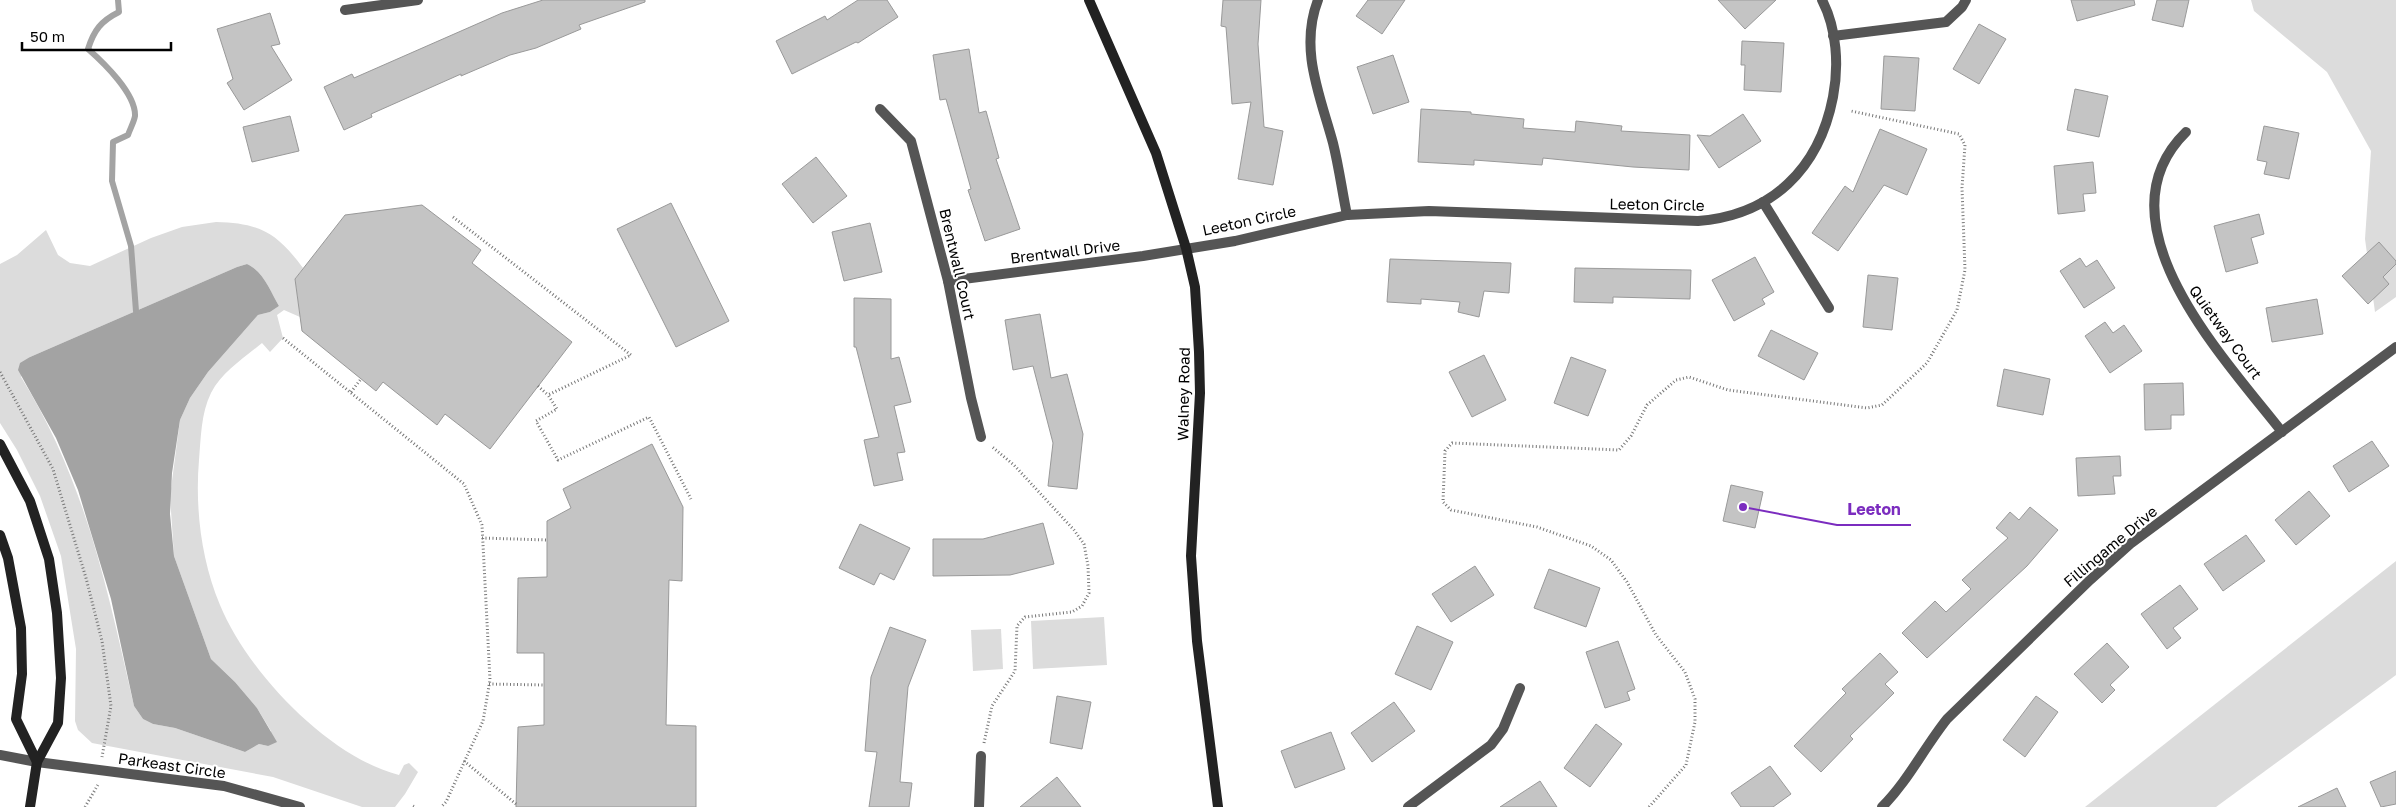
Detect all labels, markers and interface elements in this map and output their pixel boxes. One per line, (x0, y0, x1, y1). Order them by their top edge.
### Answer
scale bar (22, 20, 171, 52)
text: 50 m (30, 27, 65, 45)
street label: Leeton Circle (1609, 194, 1705, 214)
street label: Leeton Circle (1201, 201, 1298, 239)
street label: Brentwall Court (936, 207, 980, 321)
street label: Brentwall Drive (1009, 235, 1121, 267)
street label: Quietway Court (2186, 282, 2266, 382)
street label: Walney Road (1173, 347, 1193, 441)
callout: Leeton (1837, 494, 1911, 525)
text: Leeton (1847, 499, 1901, 519)
street label: Fillingame Drive (2060, 502, 2161, 590)
street label: Parkeast Circle (117, 749, 227, 782)

